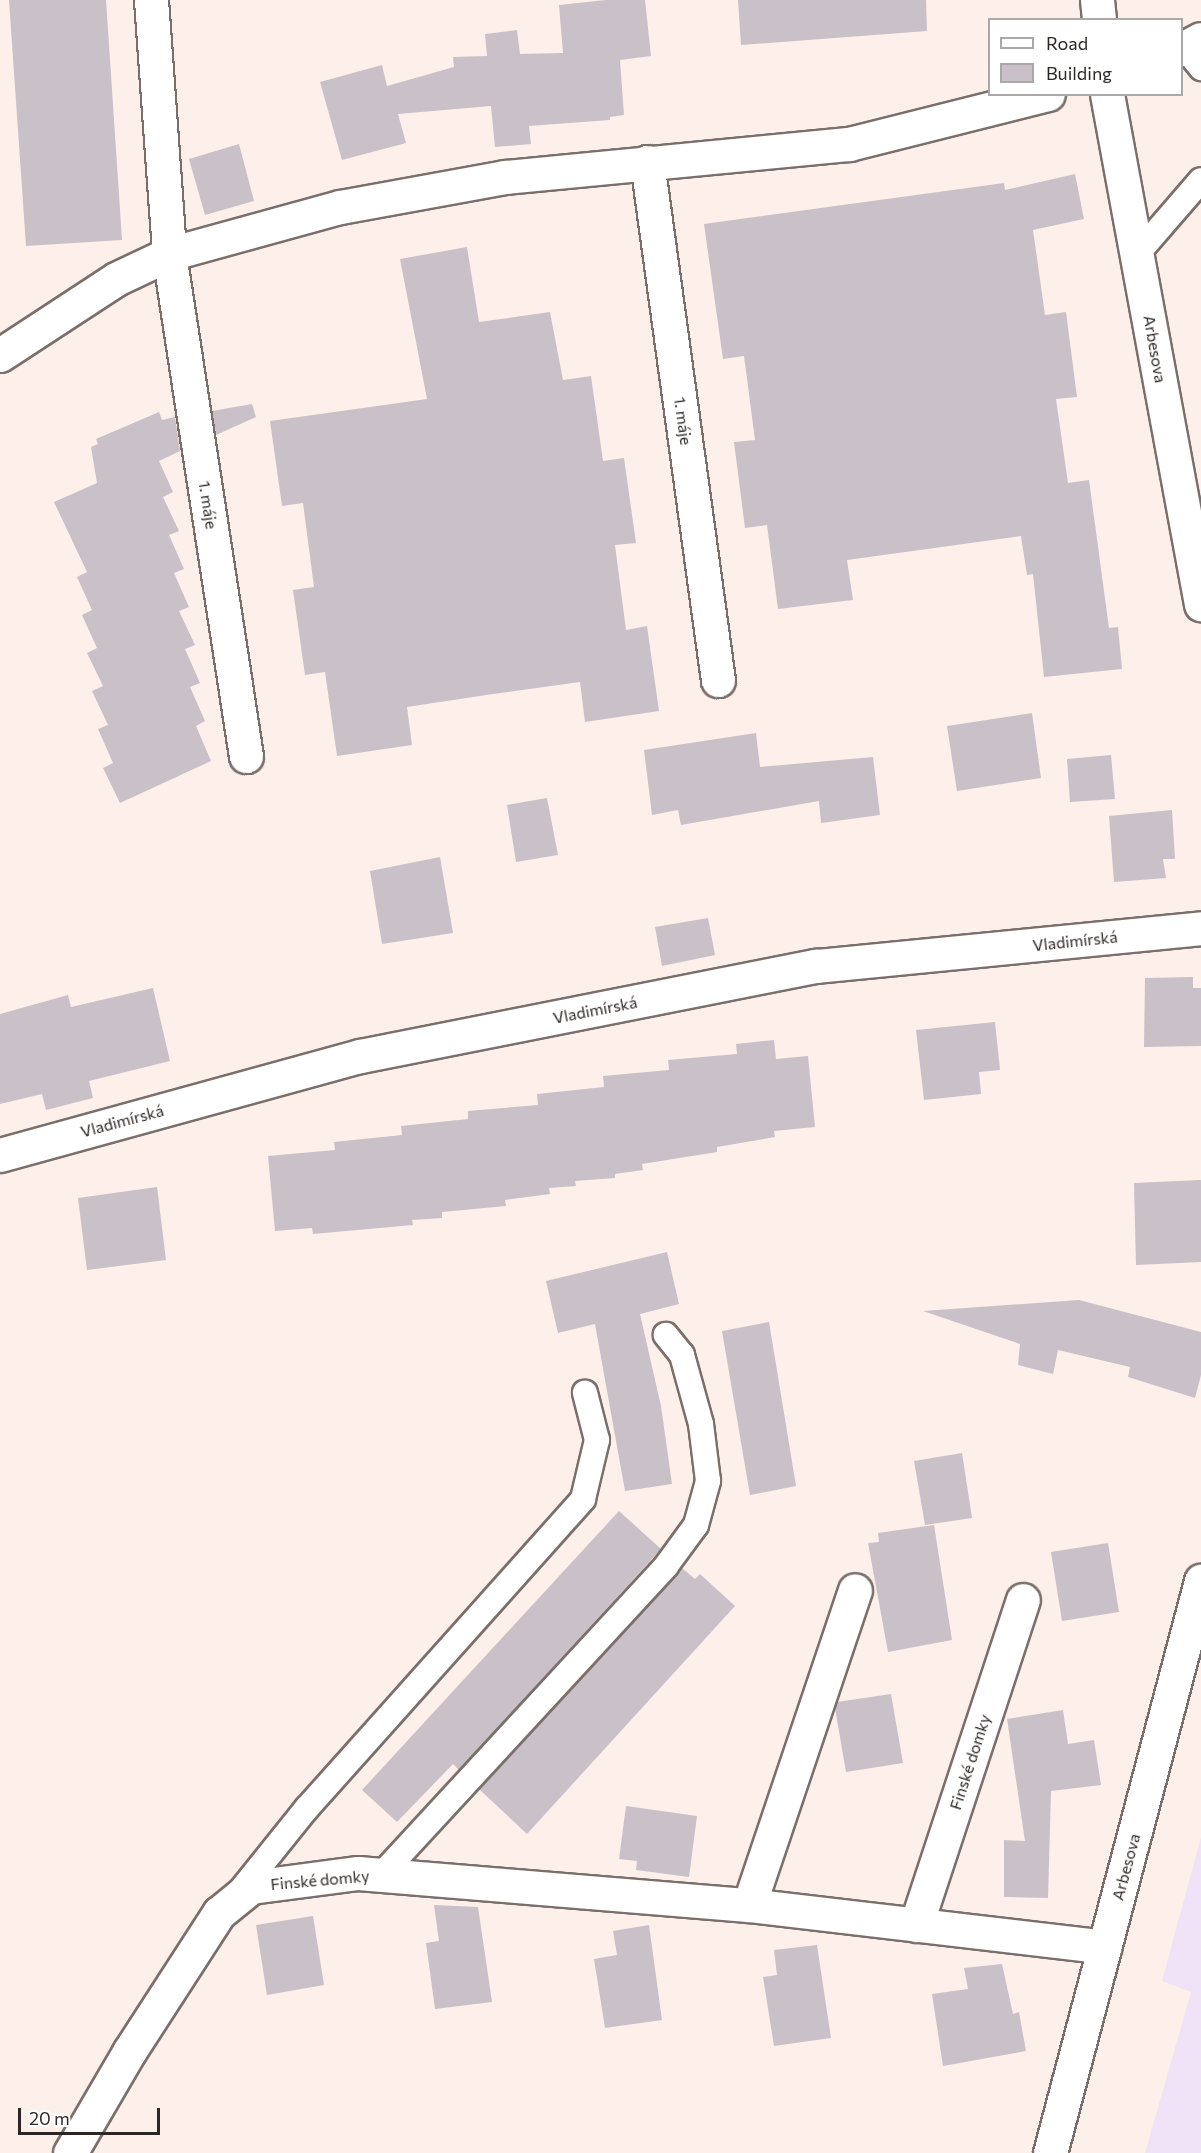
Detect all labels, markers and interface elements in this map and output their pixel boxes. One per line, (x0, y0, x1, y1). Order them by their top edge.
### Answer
legend (988, 18, 1183, 96)
text: Road (1046, 32, 1088, 54)
text: Building (1046, 62, 1112, 84)
street label: Arbesova (1140, 314, 1170, 384)
street label: 1. máje (670, 396, 696, 446)
street label: 1. máje (195, 480, 221, 530)
street label: Vladimírská (1032, 927, 1118, 955)
street label: Vladimírská (551, 992, 639, 1028)
street label: Vladimírská (78, 1101, 166, 1141)
street label: Finské domky (946, 1712, 994, 1812)
street label: Arbesova (1108, 1832, 1144, 1902)
street label: Finské domky (270, 1866, 370, 1894)
scale bar (21, 2096, 164, 2134)
text: 20 m (29, 2107, 70, 2129)

